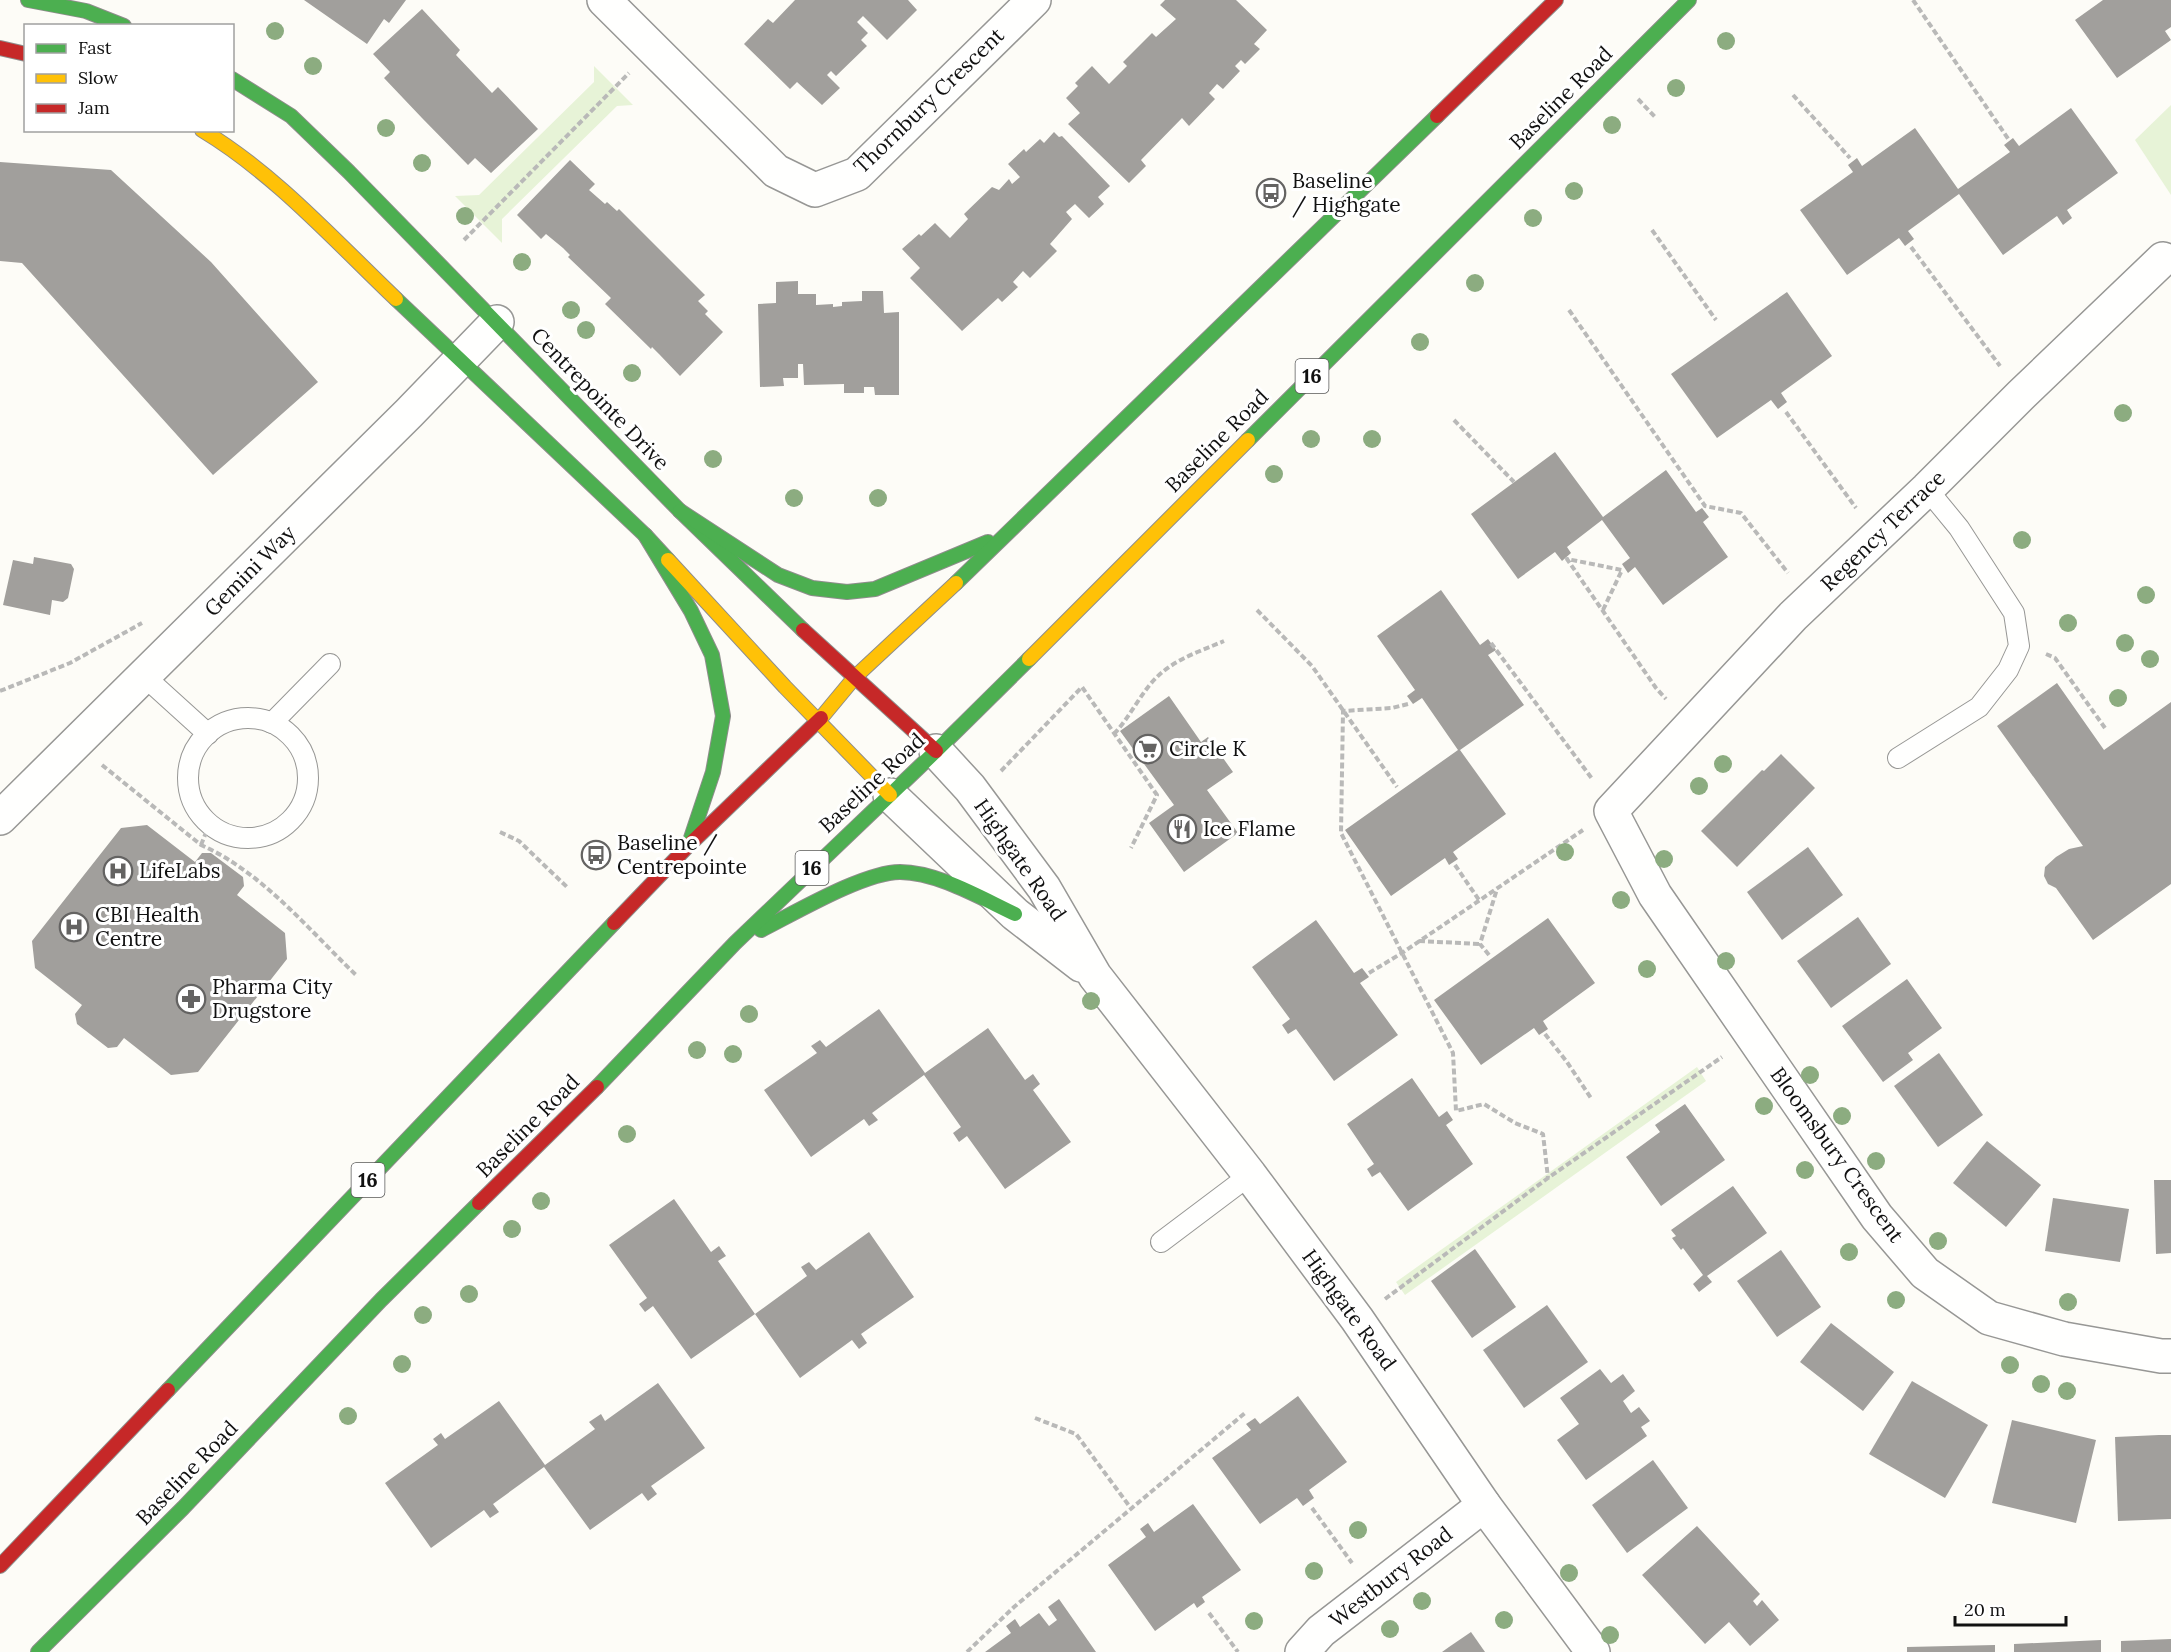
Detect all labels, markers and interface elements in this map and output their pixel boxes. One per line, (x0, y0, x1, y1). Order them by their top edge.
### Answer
street label: Thornbury Crescent (848, 21, 1010, 179)
legend (24, 24, 234, 132)
text: Fast (78, 36, 112, 59)
street label: Baseline Road (1503, 40, 1618, 155)
text: Slow (78, 66, 118, 89)
text: Jam (77, 96, 110, 119)
place label: Baseline / Highgate (1292, 167, 1401, 218)
bus stop icon: Baseline / Highgate (1255, 177, 1287, 209)
street label: Centrepointe Drive (525, 322, 675, 476)
road number: 16 (1296, 359, 1328, 393)
street label: Baseline Road (1159, 383, 1274, 498)
street label: Regency Terrace (1815, 464, 1951, 597)
street label: Gemini Way (198, 519, 301, 622)
street label: Baseline Road (813, 727, 930, 839)
supermarket icon: Circle K (1132, 733, 1164, 765)
place label: Circle K (1169, 735, 1247, 762)
street label: Highgate Road (968, 793, 1072, 926)
restaurant icon: Ice Flame (1166, 813, 1198, 845)
place label: Ice Flame (1203, 815, 1296, 842)
place label: Baseline / Centrepointe (617, 829, 747, 880)
bus stop icon: Baseline / Centrepointe (580, 839, 612, 871)
road number: 16 (796, 851, 828, 885)
hospital icon: LifeLabs (102, 855, 134, 887)
place label: LifeLabs (139, 857, 220, 884)
place label: CBI Health Centre (95, 901, 200, 952)
hospital icon: CBI Health Centre (58, 911, 90, 943)
place label: Pharma City Drugstore (212, 973, 332, 1024)
pharmacy icon: Pharma City Drugstore (175, 983, 207, 1015)
street label: Bloomsbury Crescent (1765, 1062, 1911, 1248)
street label: Baseline Road (470, 1068, 585, 1183)
road number: 16 (352, 1163, 385, 1197)
street label: Highgate Road (1296, 1244, 1402, 1375)
street label: Baseline Road (130, 1415, 243, 1531)
street label: Westbury Road (1324, 1520, 1458, 1633)
scale bar (1955, 1589, 2066, 1627)
text: 20 m (1964, 1598, 2006, 1621)

